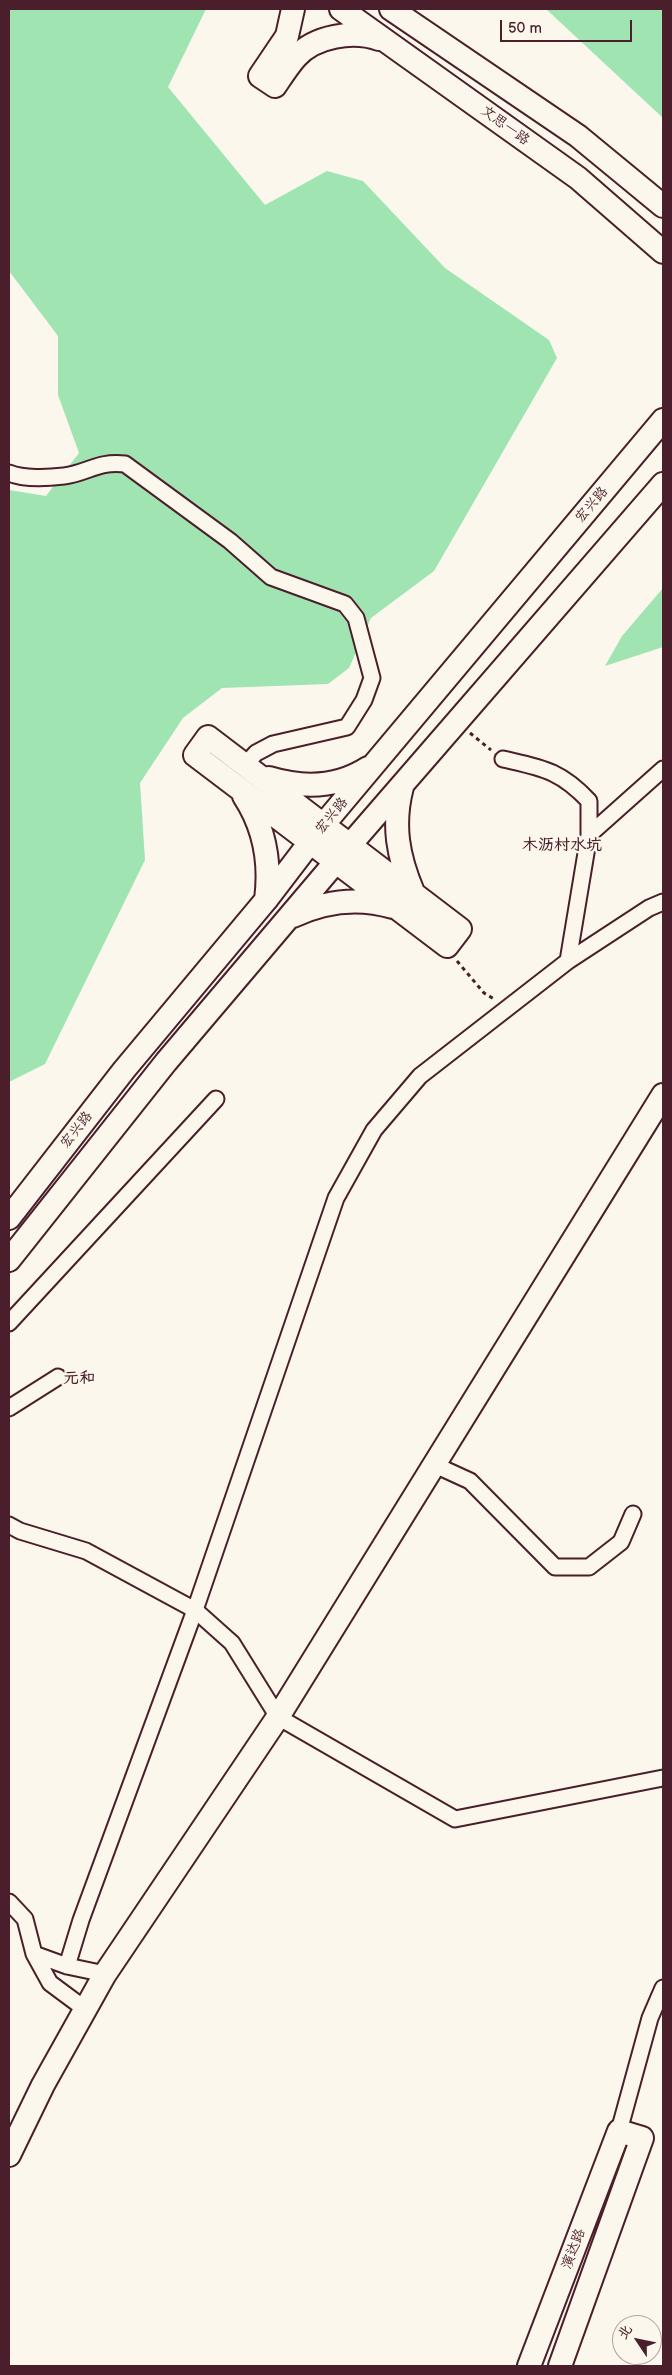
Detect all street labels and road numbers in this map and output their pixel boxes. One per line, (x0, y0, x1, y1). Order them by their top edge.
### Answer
street label: 文思一路 (477, 103, 533, 149)
street label: 宏兴路 (572, 484, 612, 526)
street label: 宏兴路 (312, 794, 352, 838)
street label: 宏兴路 (57, 1108, 97, 1152)
street label: 演达路 (559, 2226, 589, 2272)

